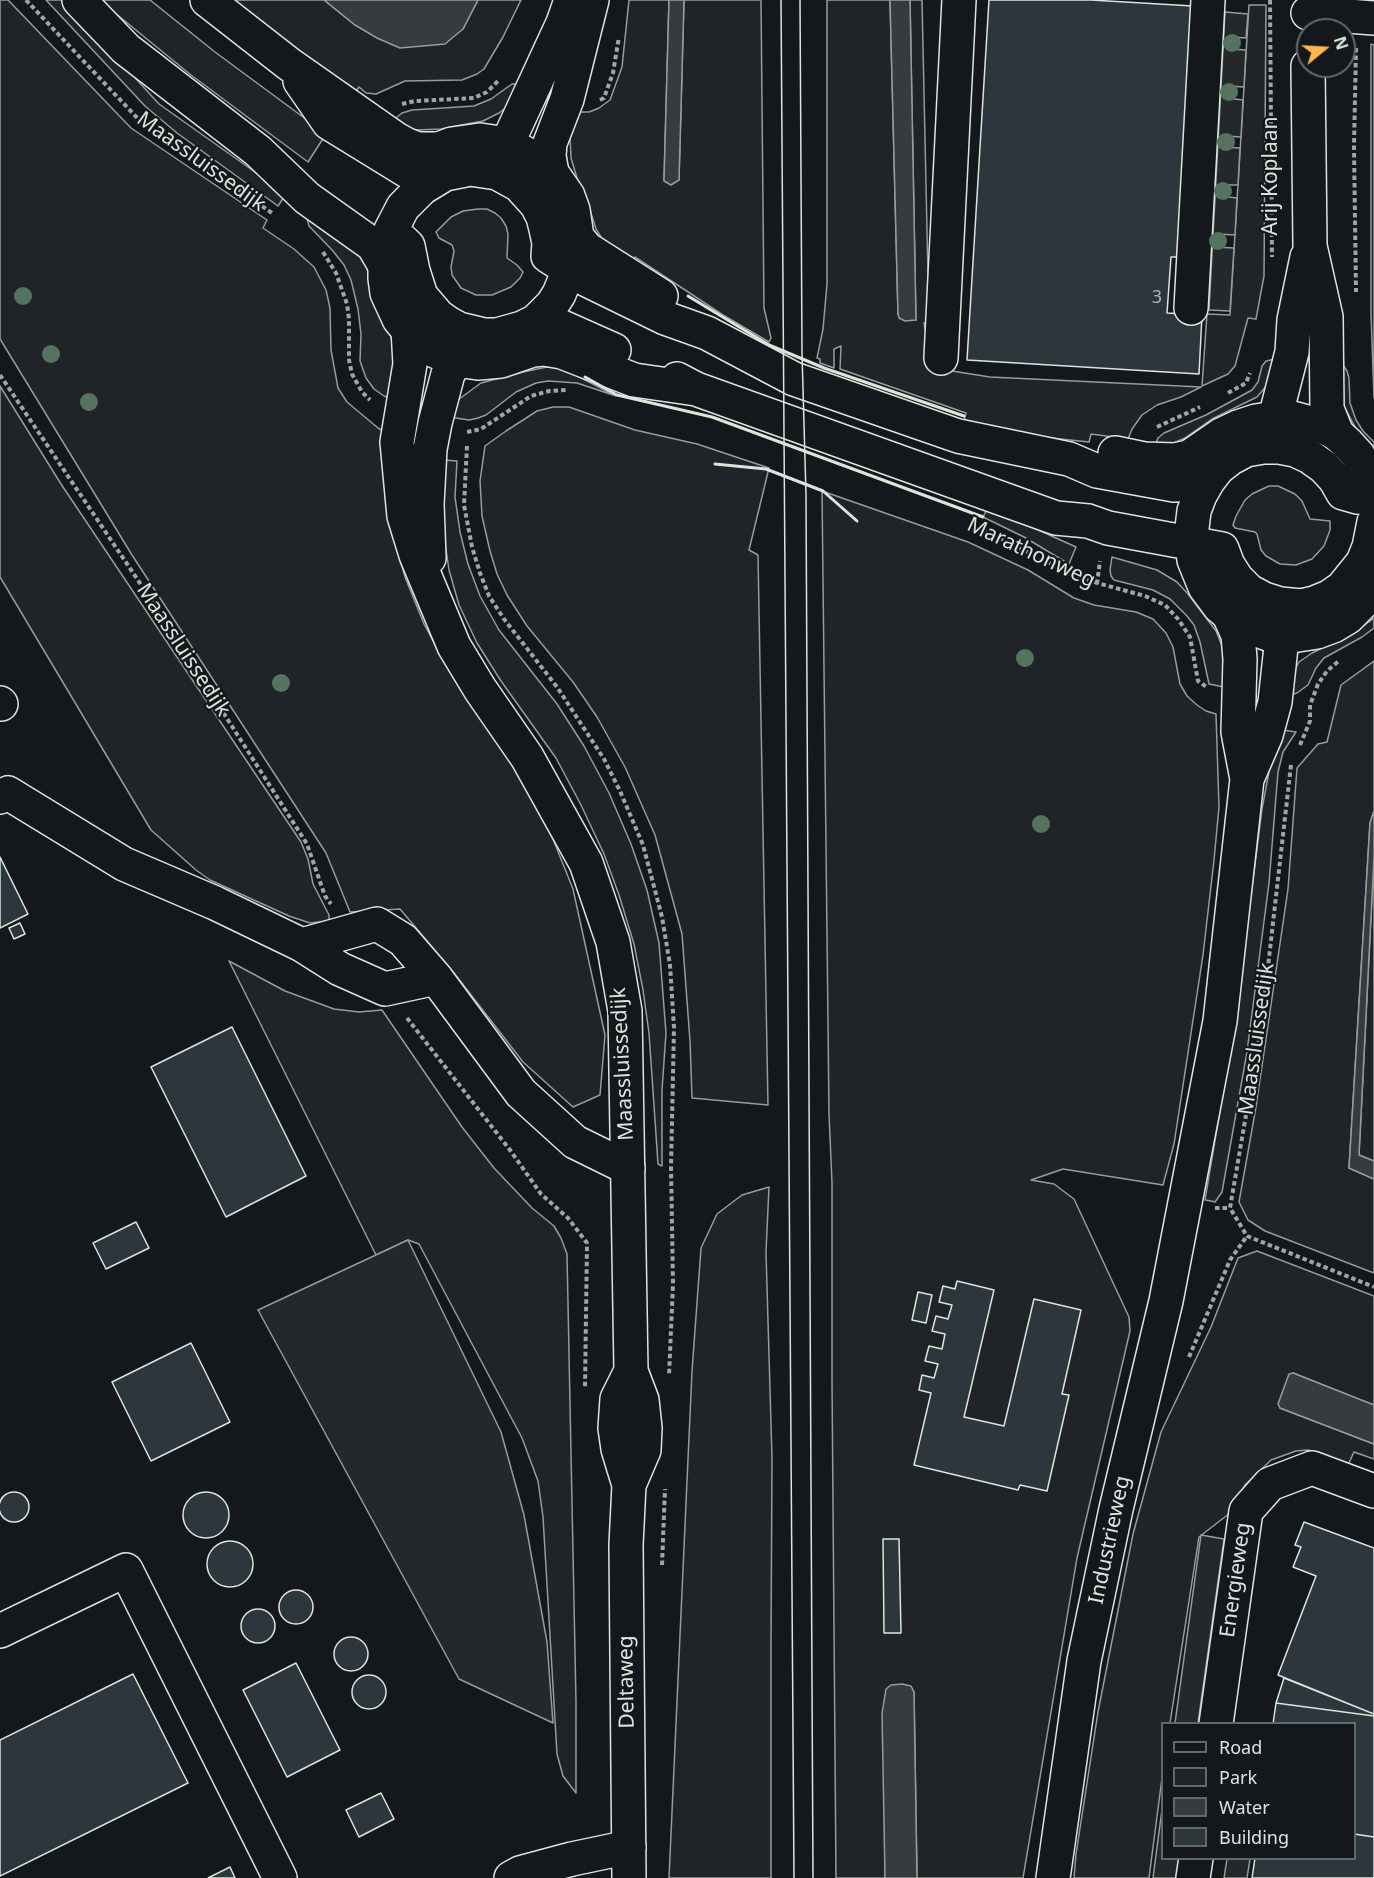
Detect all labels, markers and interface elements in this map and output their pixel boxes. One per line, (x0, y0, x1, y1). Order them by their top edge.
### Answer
north arrow (1296, 18, 1356, 78)
text: N (1329, 33, 1354, 53)
street label: Maassluissedijk (132, 107, 270, 217)
street label: Arij Koplaan (1258, 117, 1284, 235)
house number: 3 (1152, 287, 1162, 309)
street label: Marathonweg (963, 512, 1099, 594)
street label: Maassluissedijk (131, 579, 235, 721)
street label: Maassluissedijk (1234, 961, 1280, 1117)
street label: Maassluissedijk (606, 987, 640, 1141)
street label: Industrieweg (1084, 1474, 1136, 1606)
street label: Energieweg (1215, 1521, 1257, 1639)
street label: Deltaweg (614, 1635, 640, 1729)
legend (1161, 1722, 1356, 1860)
text: Road (1219, 1735, 1262, 1759)
text: Park (1219, 1765, 1257, 1789)
text: Water (1219, 1795, 1270, 1819)
text: Building (1219, 1825, 1289, 1849)

